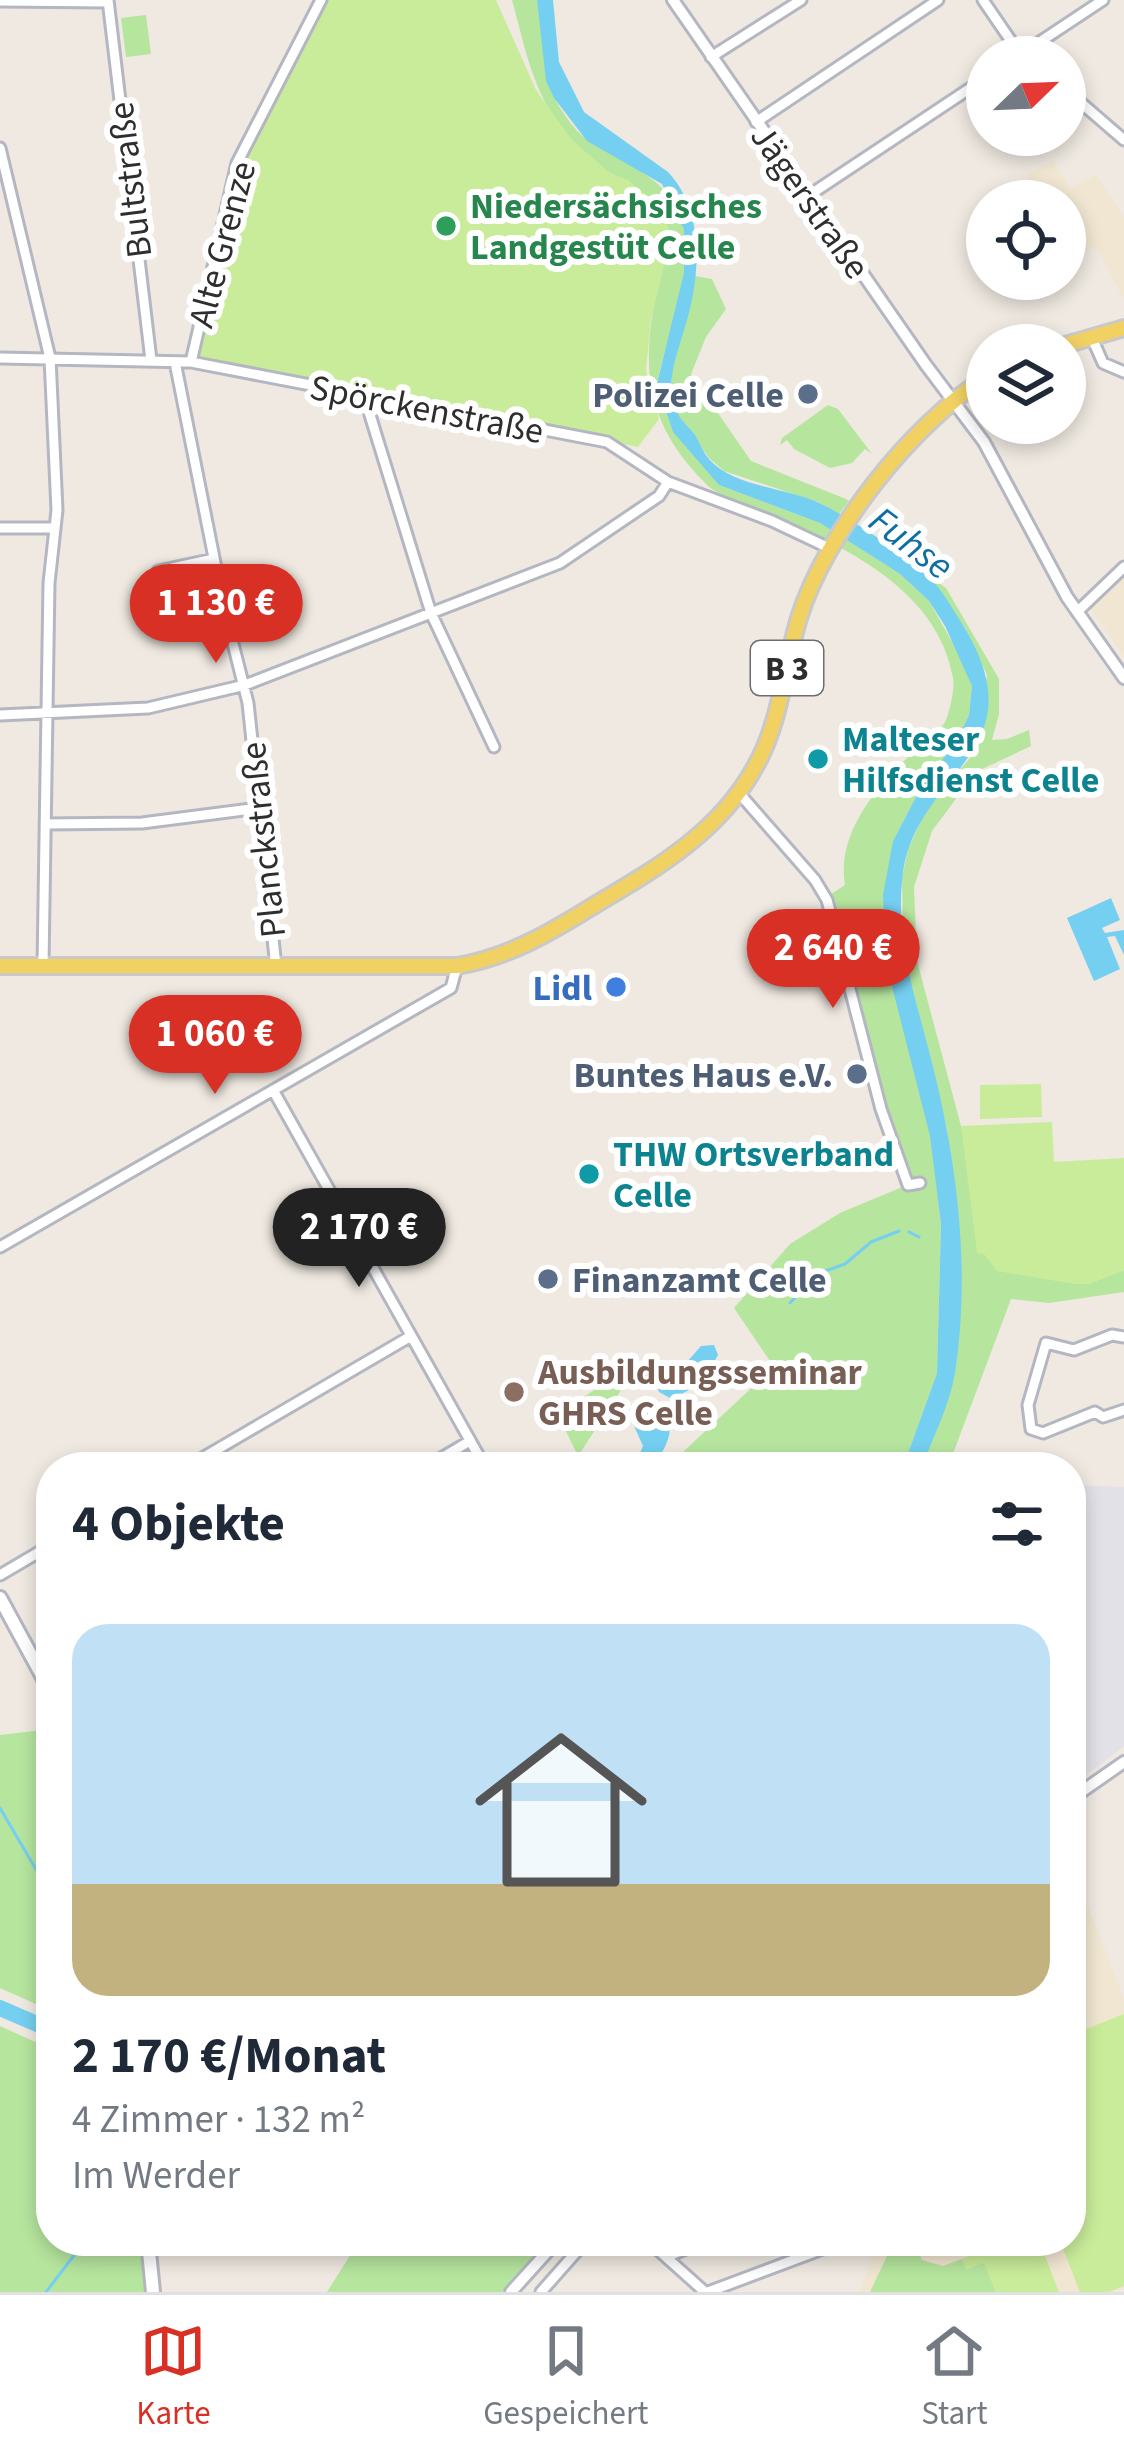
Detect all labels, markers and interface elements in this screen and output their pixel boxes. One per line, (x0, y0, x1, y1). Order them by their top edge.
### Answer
north arrow (966, 36, 1086, 156)
map controls (966, 36, 1086, 444)
street label: Bultstraße (96, 99, 165, 261)
street label: Jägerstraße (738, 114, 882, 289)
street label: Alte Grenze (176, 156, 269, 333)
button: locate (966, 180, 1086, 300)
place label: Niedersächsisches Landgestüt Celle (470, 181, 762, 273)
marker: Niedersächsisches Landgestüt Celle (433, 213, 459, 239)
button: layers (966, 324, 1086, 444)
street label: Spörckenstraße (306, 362, 548, 457)
place label: Polizei Celle (592, 370, 784, 421)
marker: Polizei Celle (795, 381, 821, 407)
water label: Fuhse (857, 493, 965, 594)
pin: 1 130 € (105, 564, 327, 666)
text: 1 130 € (157, 575, 275, 631)
road number: B 3 (751, 641, 823, 695)
place label: Malteser Hilfsdienst Celle (842, 714, 1099, 806)
street label: Planckstraße (228, 739, 299, 940)
marker: Malteser Hilfsdienst Celle (805, 746, 831, 772)
pin: 2 640 € (722, 909, 944, 1011)
text: 2 640 € (774, 920, 892, 976)
place label: Lidl (532, 963, 592, 1014)
marker: Lidl (603, 974, 629, 1000)
pin: 1 060 € (104, 995, 326, 1097)
text: 1 060 € (156, 1006, 274, 1062)
place label: Buntes Haus e.V. (574, 1050, 833, 1101)
marker: Buntes Haus e.V. (844, 1061, 870, 1087)
place label: THW Ortsverband Celle (613, 1129, 894, 1221)
marker: THW Ortsverband Celle (576, 1161, 602, 1187)
pin: 2 170 € (248, 1188, 470, 1290)
text: 2 170 € (300, 1199, 418, 1255)
place label: Finanzamt Celle (572, 1255, 827, 1306)
marker: Finanzamt Celle (535, 1266, 561, 1292)
place label: Ausbildungsseminar GHRS Celle (537, 1347, 863, 1439)
marker: Ausbildungsseminar GHRS Celle (501, 1379, 527, 1405)
text: 4 Objekte (72, 1488, 285, 1560)
icon: filters (984, 1491, 1050, 1557)
icon: home (453, 1702, 669, 1918)
text: 2 170 €/Monat (72, 2020, 386, 2092)
text: 4 Zimmer · 132 m² (72, 2092, 365, 2148)
text: Im Werder (72, 2148, 240, 2204)
tab: Karte (136, 2318, 211, 2437)
tab: Gespeichert (483, 2318, 649, 2437)
tab: Start (921, 2318, 988, 2437)

